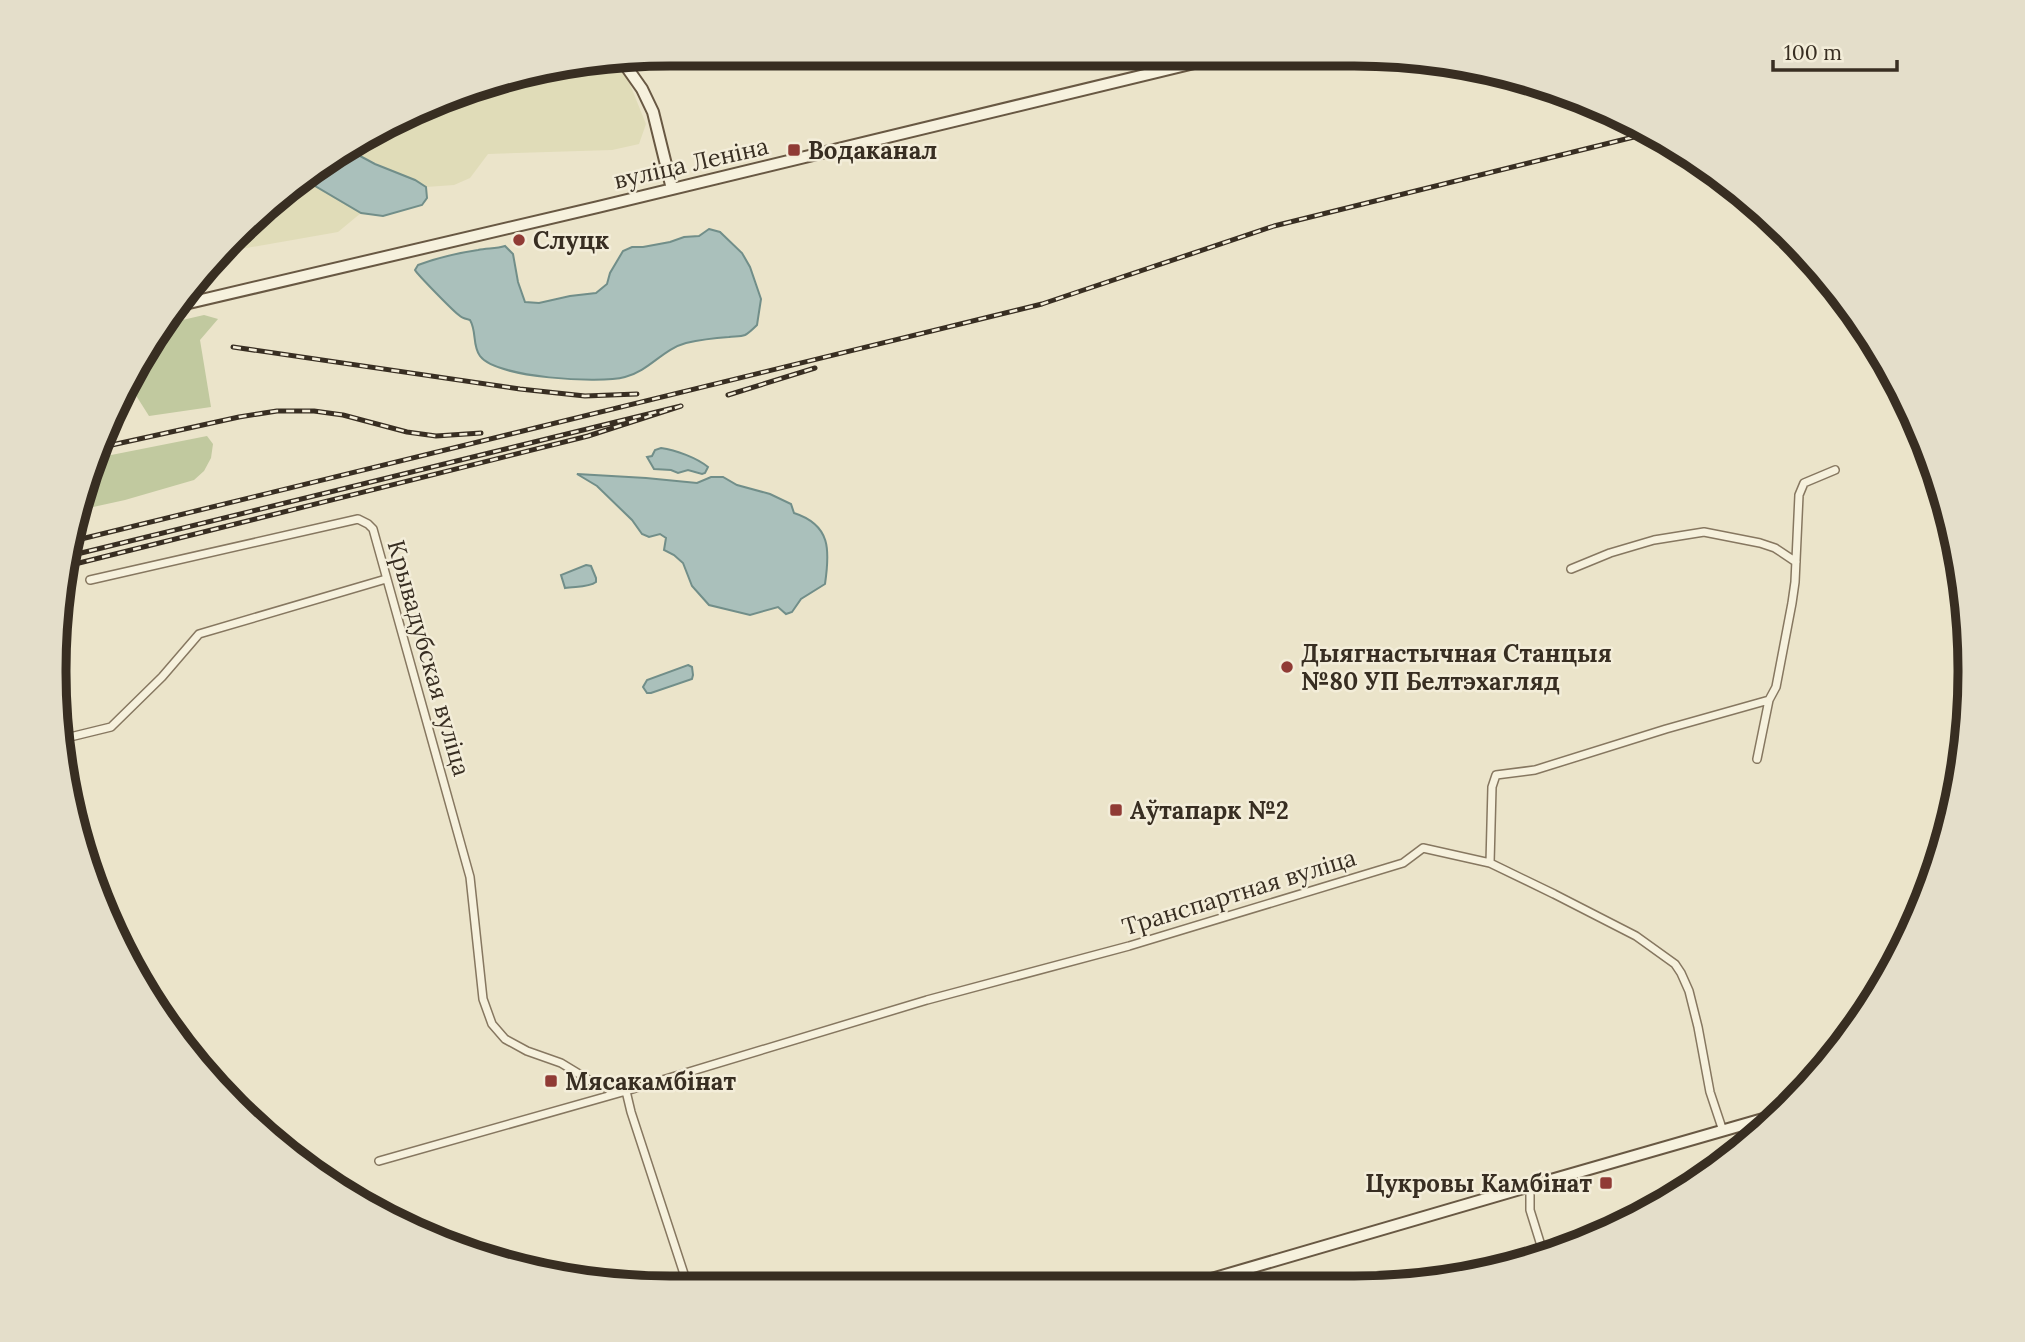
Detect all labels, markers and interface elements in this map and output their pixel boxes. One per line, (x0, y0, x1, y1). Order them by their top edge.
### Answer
scale bar (1773, 28, 1897, 72)
text: 100 m (1784, 39, 1842, 66)
street label: вуліца Леніна (611, 130, 771, 196)
place label: Водаканал (808, 135, 937, 166)
marker: Водаканал (786, 142, 802, 158)
place label: Слуцк (533, 225, 609, 256)
marker: Слуцк (511, 232, 527, 248)
street label: Крывадубская вуліца (380, 536, 478, 780)
place label: Дыягнастычная Станцыя №80 УП Белтэхагляд (1301, 638, 1612, 697)
marker: Дыягнастычная Станцыя №80 УП Белтэхагляд (1279, 659, 1295, 675)
place label: Аўтапарк №2 (1130, 795, 1289, 826)
marker: Аўтапарк №2 (1108, 802, 1124, 818)
street label: Транспартная вуліца (1118, 842, 1360, 942)
place label: Мясакамбінат (565, 1066, 736, 1097)
marker: Мясакамбінат (543, 1073, 559, 1089)
place label: Цукровы Камбінат (1365, 1168, 1592, 1199)
marker: Цукровы Камбінат (1598, 1175, 1614, 1191)

